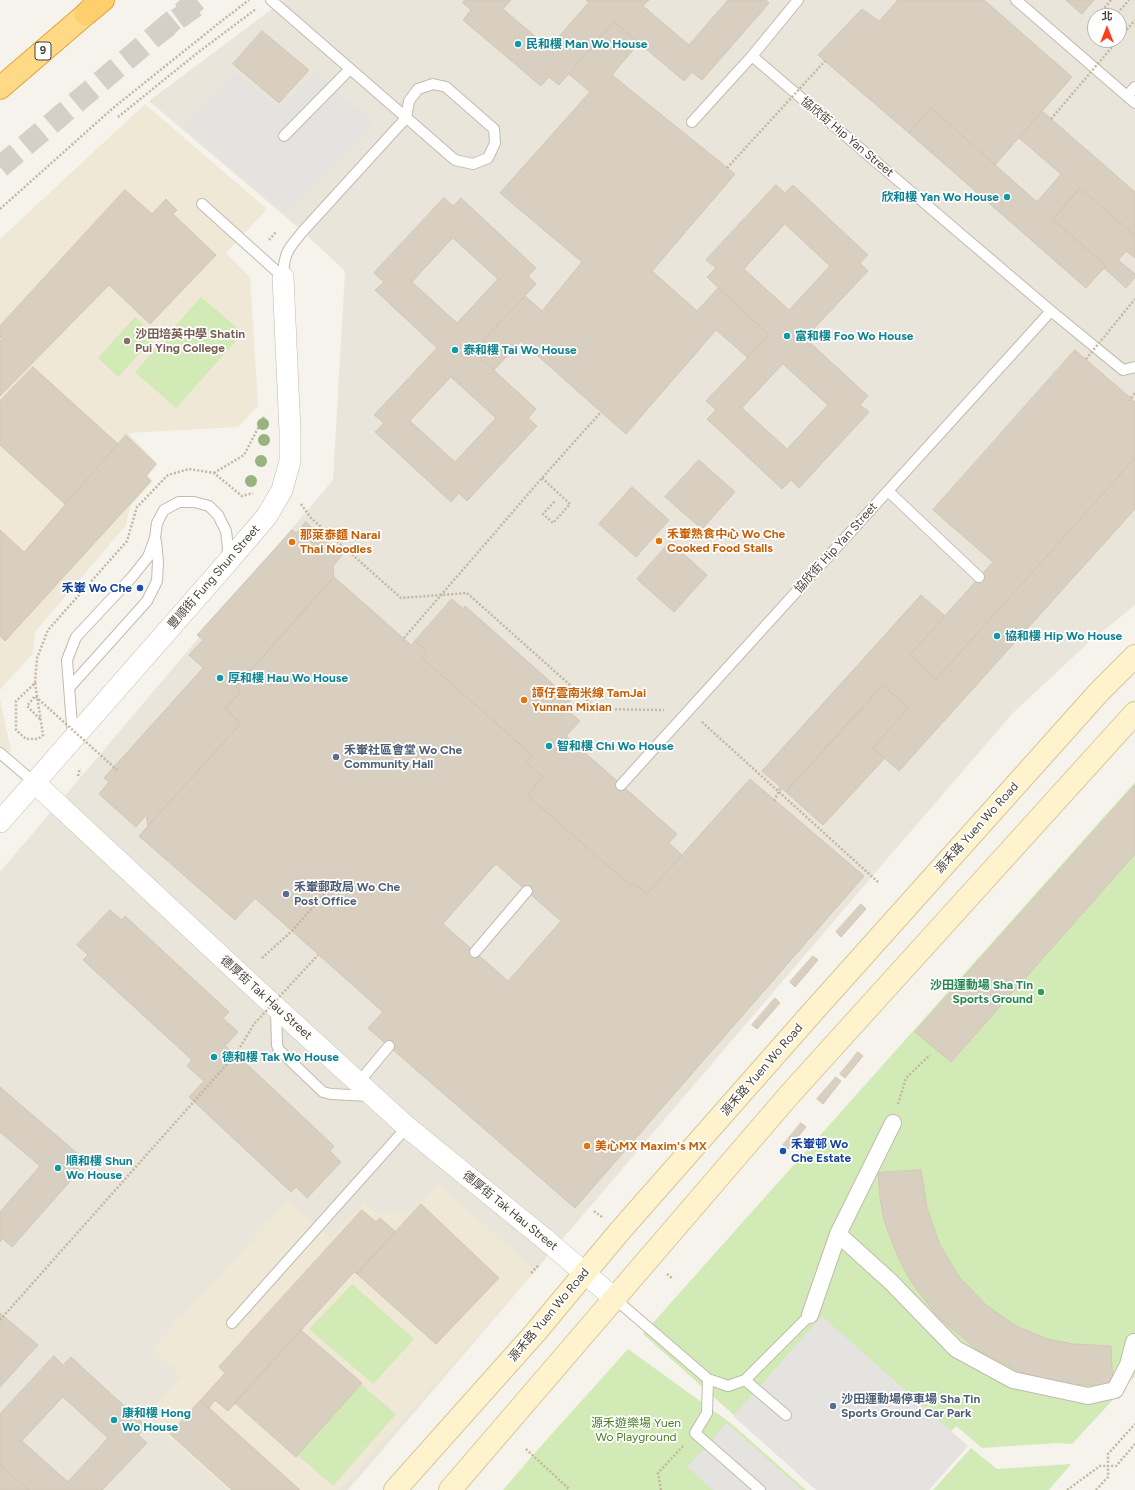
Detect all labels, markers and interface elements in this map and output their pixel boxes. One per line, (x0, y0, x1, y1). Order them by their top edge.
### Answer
north arrow (1087, 8, 1127, 48)
text: 北 (1102, 10, 1113, 23)
place label: 民和樓 Man Wo House (526, 37, 647, 51)
marker: 民和樓 Man Wo House (513, 39, 523, 49)
road number: 9 (35, 42, 51, 60)
street label: 協欣街 Hip Yan Street (798, 94, 896, 180)
place label: 欣和樓 Yan Wo House (881, 190, 999, 204)
marker: 欣和樓 Yan Wo House (1002, 192, 1012, 202)
place label: 沙田培英中學 Shatin Pui Ying College (135, 327, 245, 355)
place label: 富和樓 Foo Wo House (795, 329, 913, 343)
marker: 富和樓 Foo Wo House (782, 331, 792, 341)
marker: 沙田培英中學 Shatin Pui Ying College (122, 336, 132, 346)
place label: 泰和樓 Tai Wo House (463, 343, 577, 357)
marker: 泰和樓 Tai Wo House (450, 345, 460, 355)
street label: 協欣街 Hip Yan Street (792, 500, 880, 596)
street label: 豐順街 Fung Shun Street (165, 522, 263, 632)
place label: 禾輋熟食中心 Wo Che Cooked Food Stalls (667, 527, 785, 555)
place label: 那萊泰麵 Narai Thai Noodles (300, 528, 381, 556)
marker: 禾輋熟食中心 Wo Che Cooked Food Stalls (654, 536, 664, 546)
marker: 那萊泰麵 Narai Thai Noodles (287, 537, 297, 547)
place label: 禾輋 Wo Che (62, 581, 132, 595)
marker: 禾輋 Wo Che (135, 583, 145, 593)
place label: 協和樓 Hip Wo House (1005, 629, 1122, 643)
marker: 協和樓 Hip Wo House (992, 631, 1002, 641)
place label: 厚和樓 Hau Wo House (228, 671, 348, 685)
marker: 厚和樓 Hau Wo House (215, 673, 225, 683)
place label: 譚仔雲南米線 TamJai Yunnan Mixian (532, 686, 646, 714)
marker: 譚仔雲南米線 TamJai Yunnan Mixian (519, 695, 529, 705)
place label: 智和樓 Chi Wo House (557, 739, 674, 753)
marker: 智和樓 Chi Wo House (544, 741, 554, 751)
place label: 禾輋社區會堂 Wo Che Community Hall (344, 743, 462, 771)
marker: 禾輋社區會堂 Wo Che Community Hall (331, 752, 341, 762)
street label: 源禾路 Yuen Wo Road (932, 780, 1022, 876)
place label: 禾輋郵政局 Wo Che Post Office (294, 880, 400, 908)
marker: 禾輋郵政局 Wo Che Post Office (281, 889, 291, 899)
street label: 德厚街 Tak Hau Street (217, 953, 315, 1043)
place label: 沙田運動場 Sha Tin Sports Ground (930, 978, 1033, 1006)
marker: 沙田運動場 Sha Tin Sports Ground (1036, 987, 1046, 997)
street label: 源禾路 Yuen Wo Road (718, 1021, 806, 1119)
place label: 德和樓 Tak Wo House (222, 1050, 339, 1064)
marker: 德和樓 Tak Wo House (209, 1052, 219, 1062)
place label: 禾輋邨 Wo Che Estate (791, 1137, 851, 1165)
place label: 美心MX Maxim's MX (595, 1139, 707, 1153)
marker: 美心MX Maxim's MX (582, 1141, 592, 1151)
marker: 禾輋邨 Wo Che Estate (778, 1146, 788, 1156)
place label: 順和樓 Shun Wo House (66, 1154, 133, 1182)
marker: 順和樓 Shun Wo House (53, 1163, 63, 1173)
street label: 德厚街 Tak Hau Street (460, 1168, 560, 1254)
street label: 源禾路 Yuen Wo Road (506, 1265, 592, 1365)
place label: 沙田運動場停車場 Sha Tin Sports Ground Car Park (841, 1392, 980, 1420)
marker: 沙田運動場停車場 Sha Tin Sports Ground Car Park (828, 1401, 838, 1411)
place label: 康和樓 Hong Wo House (122, 1406, 191, 1434)
marker: 康和樓 Hong Wo House (109, 1415, 119, 1425)
park label: 源禾遊樂場 Yuen Wo Playground (591, 1416, 681, 1444)

